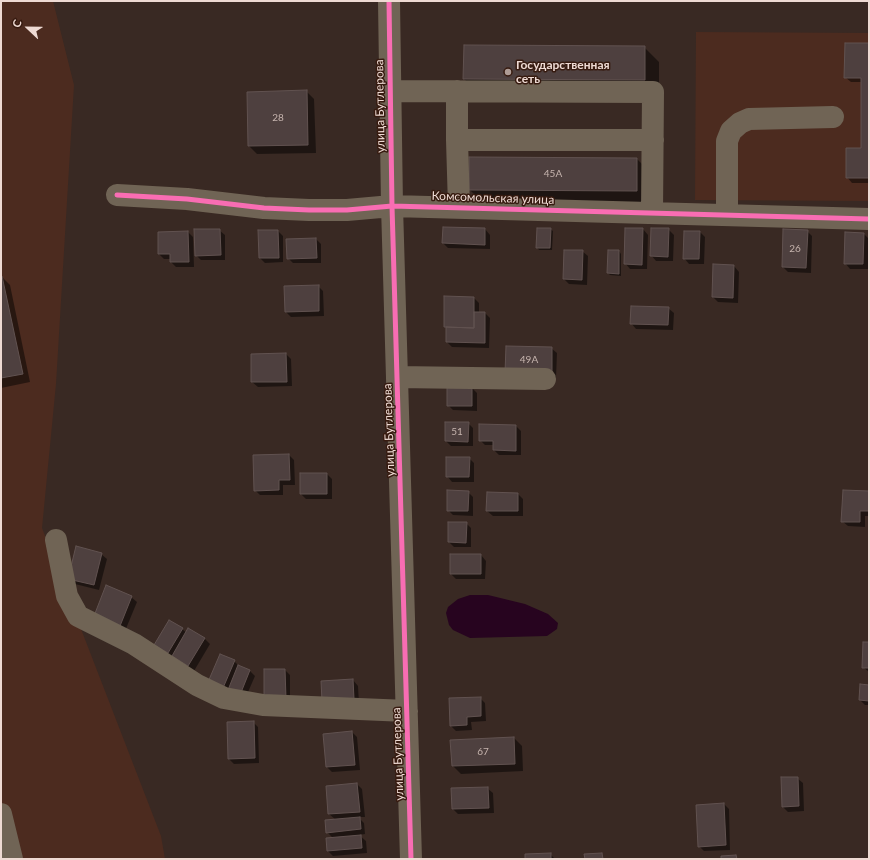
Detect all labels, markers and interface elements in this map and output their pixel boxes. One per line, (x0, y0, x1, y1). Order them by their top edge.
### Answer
north arrow (8, 8, 48, 48)
text: С (9, 18, 24, 29)
place label: Государственная сеть (516, 58, 610, 86)
street label: улица Бутлерова (372, 59, 388, 153)
marker: Государственная сеть (503, 67, 513, 77)
house number: 28 (272, 112, 284, 124)
house number: 45А (544, 168, 562, 180)
street label: Комсомольская улица (431, 189, 555, 207)
house number: 26 (789, 243, 801, 255)
house number: 49А (520, 354, 538, 366)
street label: улица Бутлерова (380, 383, 398, 477)
house number: 51 (451, 426, 463, 438)
street label: улица Бутлерова (389, 707, 407, 801)
house number: 67 (477, 746, 489, 758)

